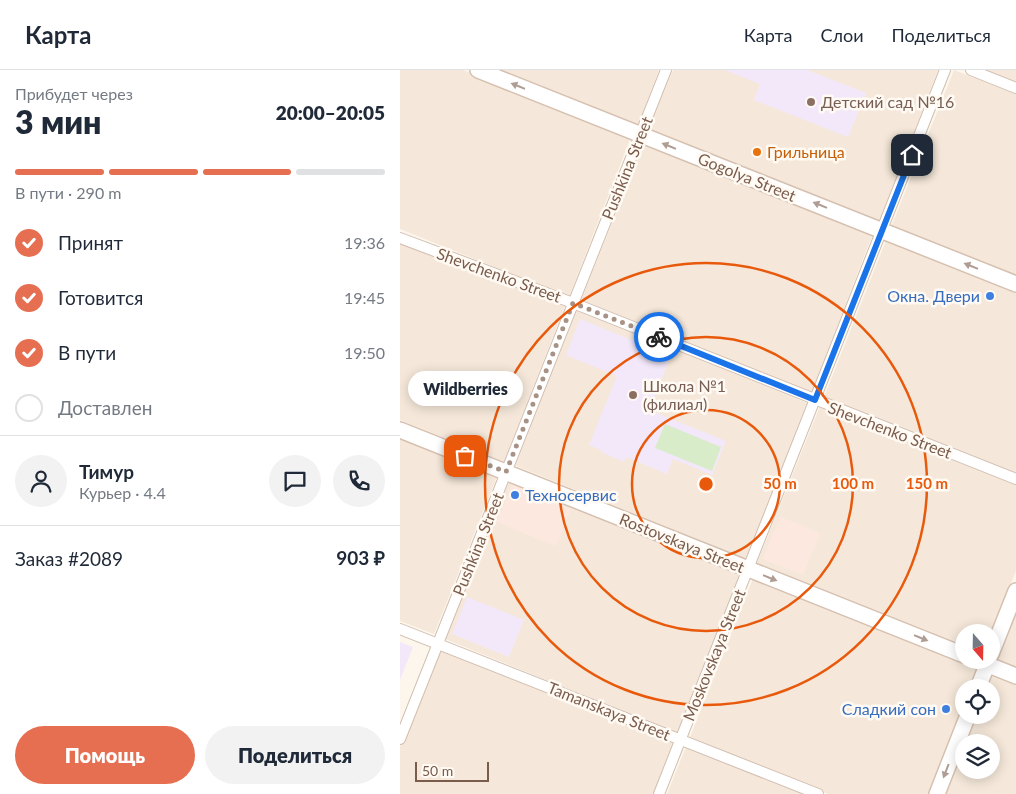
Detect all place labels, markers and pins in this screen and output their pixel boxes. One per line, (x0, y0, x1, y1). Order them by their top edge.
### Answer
place label: Детский сад №16 (821, 92, 954, 111)
marker: Детский сад №16 (805, 96, 817, 108)
pin (891, 134, 933, 176)
place label: Грильница (767, 142, 845, 161)
marker: Грильница (751, 146, 763, 158)
place label: Окна. Двери (887, 286, 980, 305)
marker: Окна. Двери (984, 290, 996, 302)
callout: Wildberries (408, 371, 522, 406)
place label: Школа №1 (филиал) (643, 376, 726, 413)
marker: Школа №1 (филиал) (627, 389, 639, 401)
pin (444, 435, 486, 477)
centre of rings (697, 475, 715, 493)
place label: Техносервис (525, 485, 617, 504)
marker: Техносервис (509, 489, 521, 501)
place label: Сладкий сон (842, 699, 936, 718)
marker: Сладкий сон (940, 703, 952, 715)

